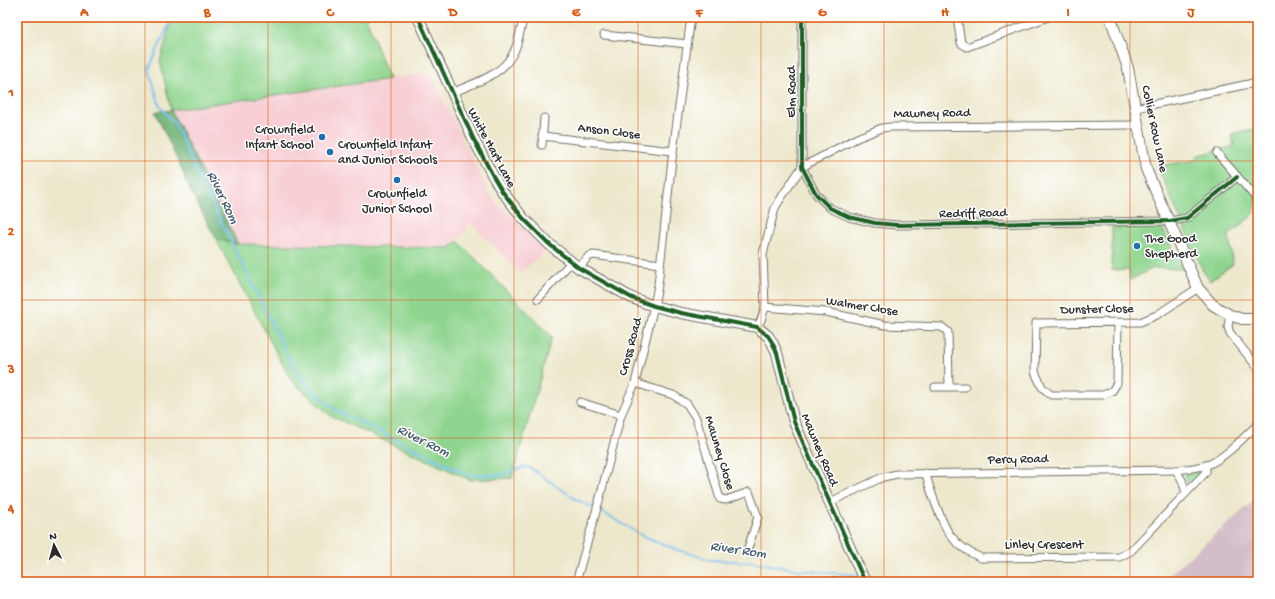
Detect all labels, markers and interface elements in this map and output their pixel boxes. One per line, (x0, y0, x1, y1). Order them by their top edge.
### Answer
text: A (79, 6, 89, 21)
text: B (203, 6, 212, 21)
text: C (325, 6, 335, 21)
text: D (448, 6, 458, 21)
text: E (572, 6, 581, 21)
text: F (695, 6, 704, 21)
text: G (818, 6, 827, 21)
text: H (941, 6, 949, 21)
text: I (1066, 6, 1070, 21)
text: J (1187, 6, 1196, 21)
street label: Elm Road (785, 65, 800, 118)
street label: Collier Row Lane (1137, 84, 1171, 174)
text: 1 (7, 86, 14, 101)
street label: White Hart Lane (464, 105, 519, 191)
street label: Mawney Road (893, 106, 972, 122)
street label: Anson Close (577, 121, 641, 143)
place label: Crownfield Infant School (245, 123, 315, 153)
marker: Crownfield Infant School (317, 132, 327, 142)
place label: Crownfield Infant and Junior Schools (338, 138, 438, 168)
marker: Crownfield Infant and Junior Schools (325, 147, 335, 157)
water label: River Rom (202, 169, 242, 227)
marker: Crownfield Junior School (392, 175, 402, 185)
place label: Crownfield Junior School (362, 187, 432, 217)
street label: Redriff Road (939, 206, 1008, 222)
text: 2 (8, 225, 15, 240)
place label: The Good Shepherd (1144, 232, 1198, 262)
marker: The Good Shepherd (1132, 241, 1142, 251)
street label: Walmer Close (825, 294, 899, 320)
street label: Dunster Close (1059, 302, 1134, 318)
street label: Cross Road (616, 315, 646, 378)
text: 3 (7, 363, 15, 378)
street label: Mawney Road (797, 412, 841, 490)
street label: Mawney Close (701, 414, 737, 492)
water label: River Rom (394, 422, 452, 462)
street label: Percy Road (986, 452, 1050, 468)
text: 4 (7, 502, 15, 517)
north arrow (34, 525, 74, 565)
text: N (49, 531, 57, 543)
street label: Linley Crescent (1005, 538, 1085, 553)
water label: River Rom (709, 539, 767, 563)

